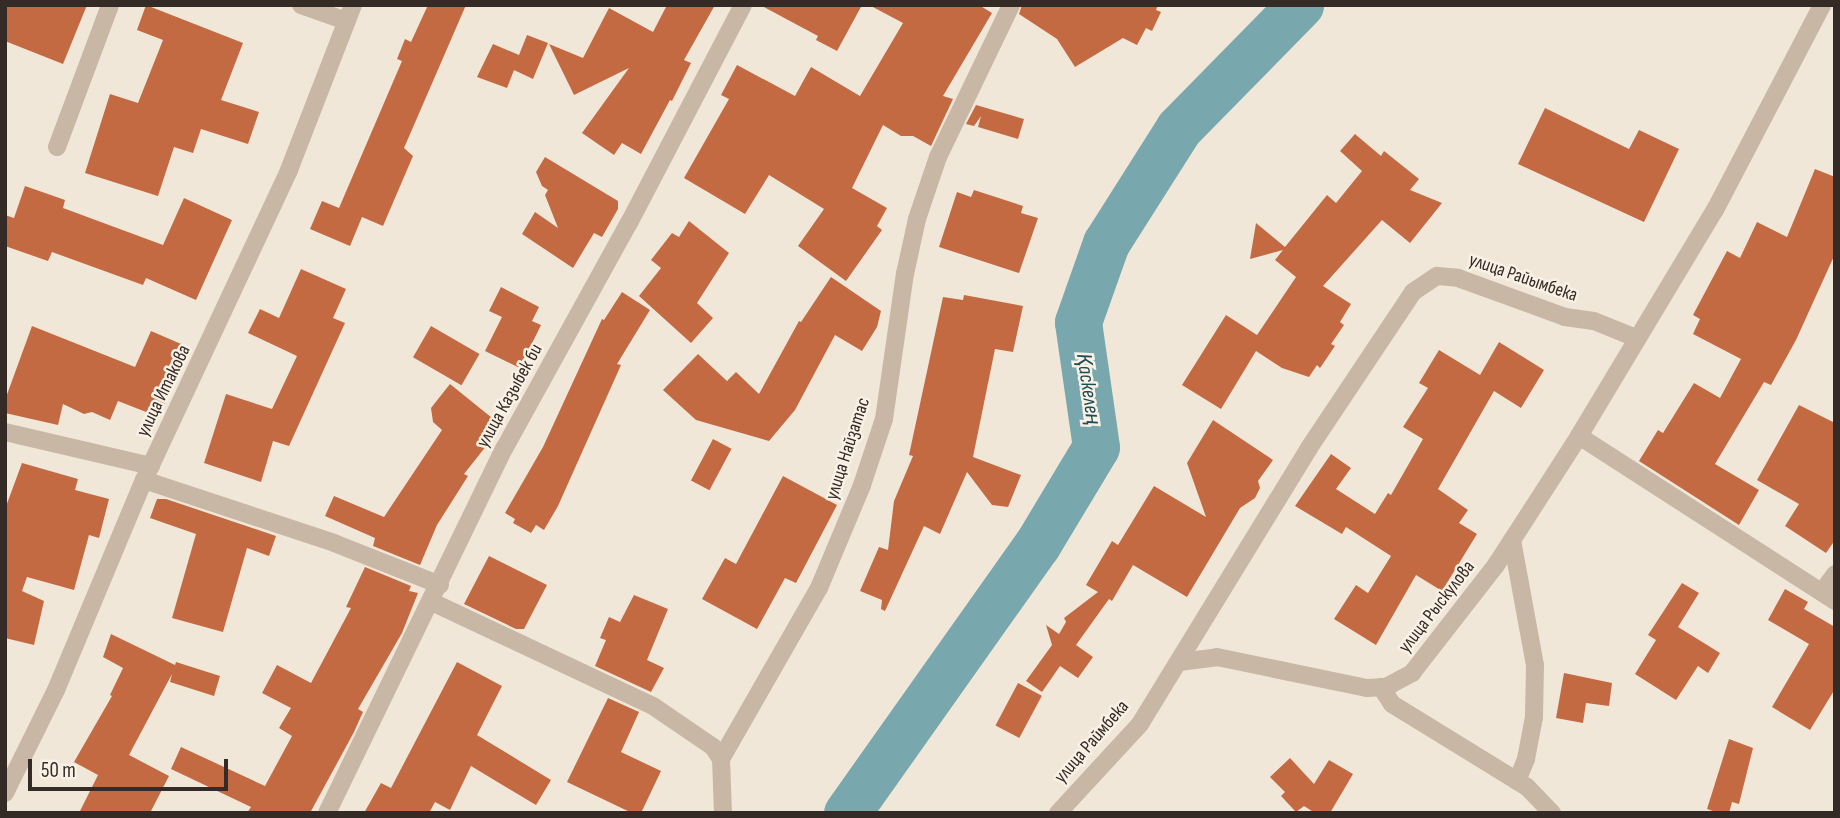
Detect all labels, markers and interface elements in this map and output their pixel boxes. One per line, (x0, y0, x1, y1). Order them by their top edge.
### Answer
street label: улица Райымбека (1466, 249, 1580, 307)
street label: улица Казыбек би (472, 340, 548, 452)
street label: улица Итакова (132, 341, 196, 441)
water label: Қаскелең (1071, 352, 1105, 426)
street label: улица Найзатас (821, 395, 875, 503)
street label: улица Рыскулова (1394, 556, 1480, 658)
street label: улица Раймбека (1050, 696, 1134, 788)
scale bar (32, 744, 231, 788)
text: 50 m (41, 758, 76, 783)

